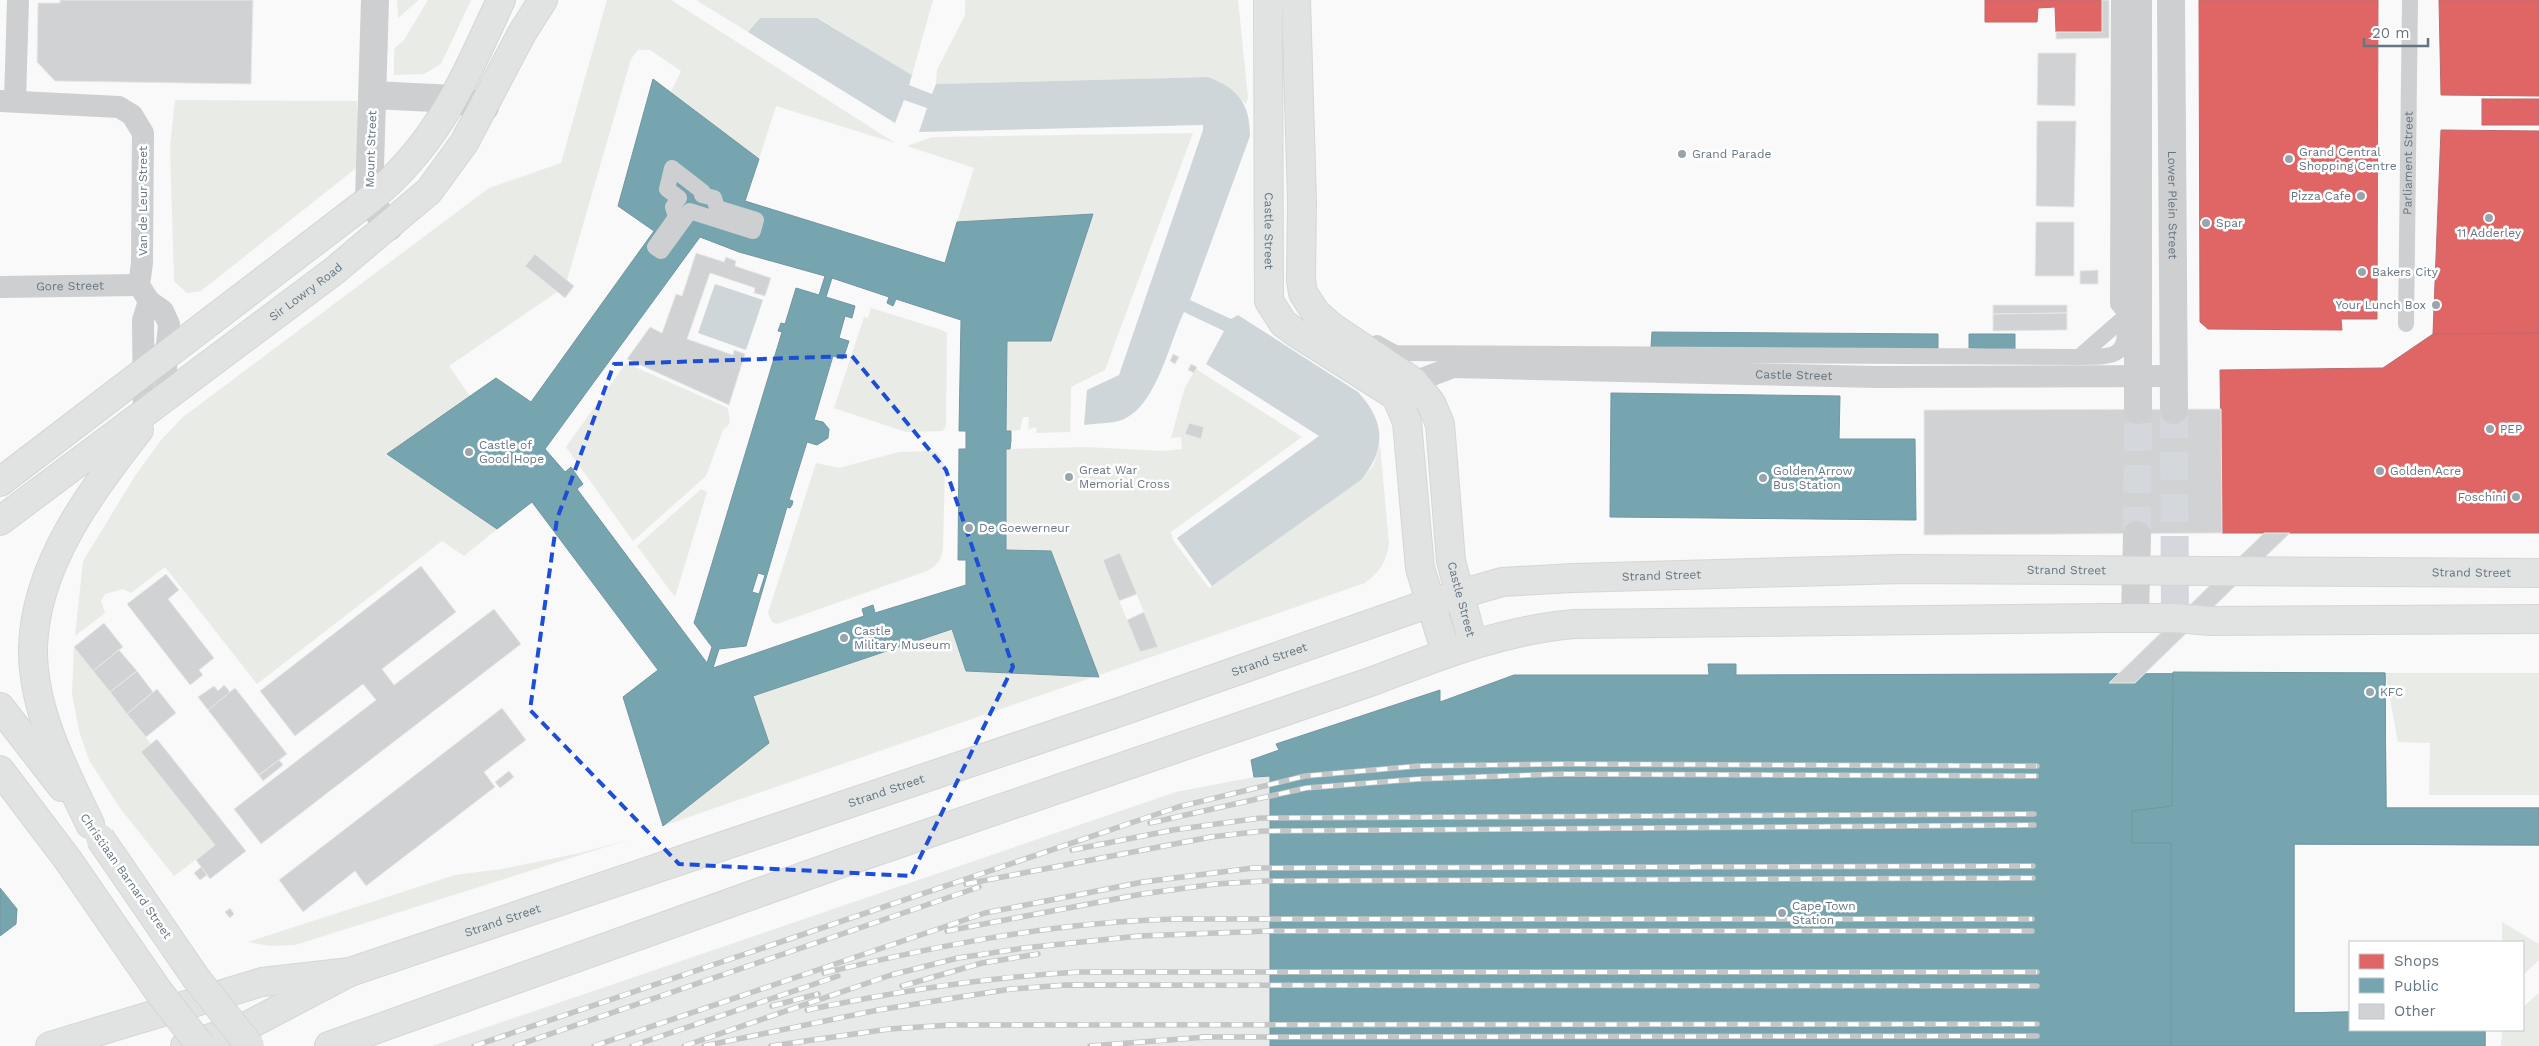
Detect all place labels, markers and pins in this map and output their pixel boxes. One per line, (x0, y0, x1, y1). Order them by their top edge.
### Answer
place label: Grand Central Shopping Centre (2299, 145, 2397, 173)
place label: Grand Parade (1692, 147, 1771, 161)
marker: Grand Parade (1676, 148, 1688, 160)
marker: Grand Central Shopping Centre (2283, 153, 2295, 165)
place label: Pizza Cafe (2291, 189, 2351, 203)
marker: Pizza Cafe (2355, 190, 2367, 202)
marker: 11 Adderley (2483, 212, 2495, 224)
place label: Spar (2216, 216, 2243, 230)
marker: Spar (2200, 217, 2212, 229)
place label: 11 Adderley (2457, 226, 2522, 240)
place label: Bakers City (2372, 265, 2439, 279)
marker: Bakers City (2356, 266, 2368, 278)
place label: Your Lunch Box (2335, 298, 2426, 312)
marker: Your Lunch Box (2430, 299, 2442, 311)
place label: PEP (2500, 422, 2522, 436)
marker: PEP (2484, 423, 2496, 435)
place label: Castle of Good Hope (479, 438, 544, 466)
marker: Castle of Good Hope (463, 446, 475, 458)
place label: Great War Memorial Cross (1079, 463, 1170, 491)
place label: Golden Arrow Bus Station (1773, 464, 1853, 492)
place label: Golden Acre (2390, 464, 2461, 478)
marker: Golden Acre (2374, 465, 2386, 477)
marker: Great War Memorial Cross (1063, 471, 1075, 483)
marker: Golden Arrow Bus Station (1757, 472, 1769, 484)
place label: Foschini (2458, 490, 2506, 504)
marker: Foschini (2510, 491, 2522, 503)
place label: De Goewerneur (979, 521, 1070, 535)
marker: De Goewerneur (963, 522, 975, 534)
place label: Castle Military Museum (854, 624, 951, 652)
marker: Castle Military Museum (838, 632, 850, 644)
place label: KFC (2380, 685, 2403, 699)
marker: KFC (2364, 686, 2376, 698)
place label: Cape Town Station (1792, 899, 1856, 927)
marker: Cape Town Station (1776, 907, 1788, 919)

